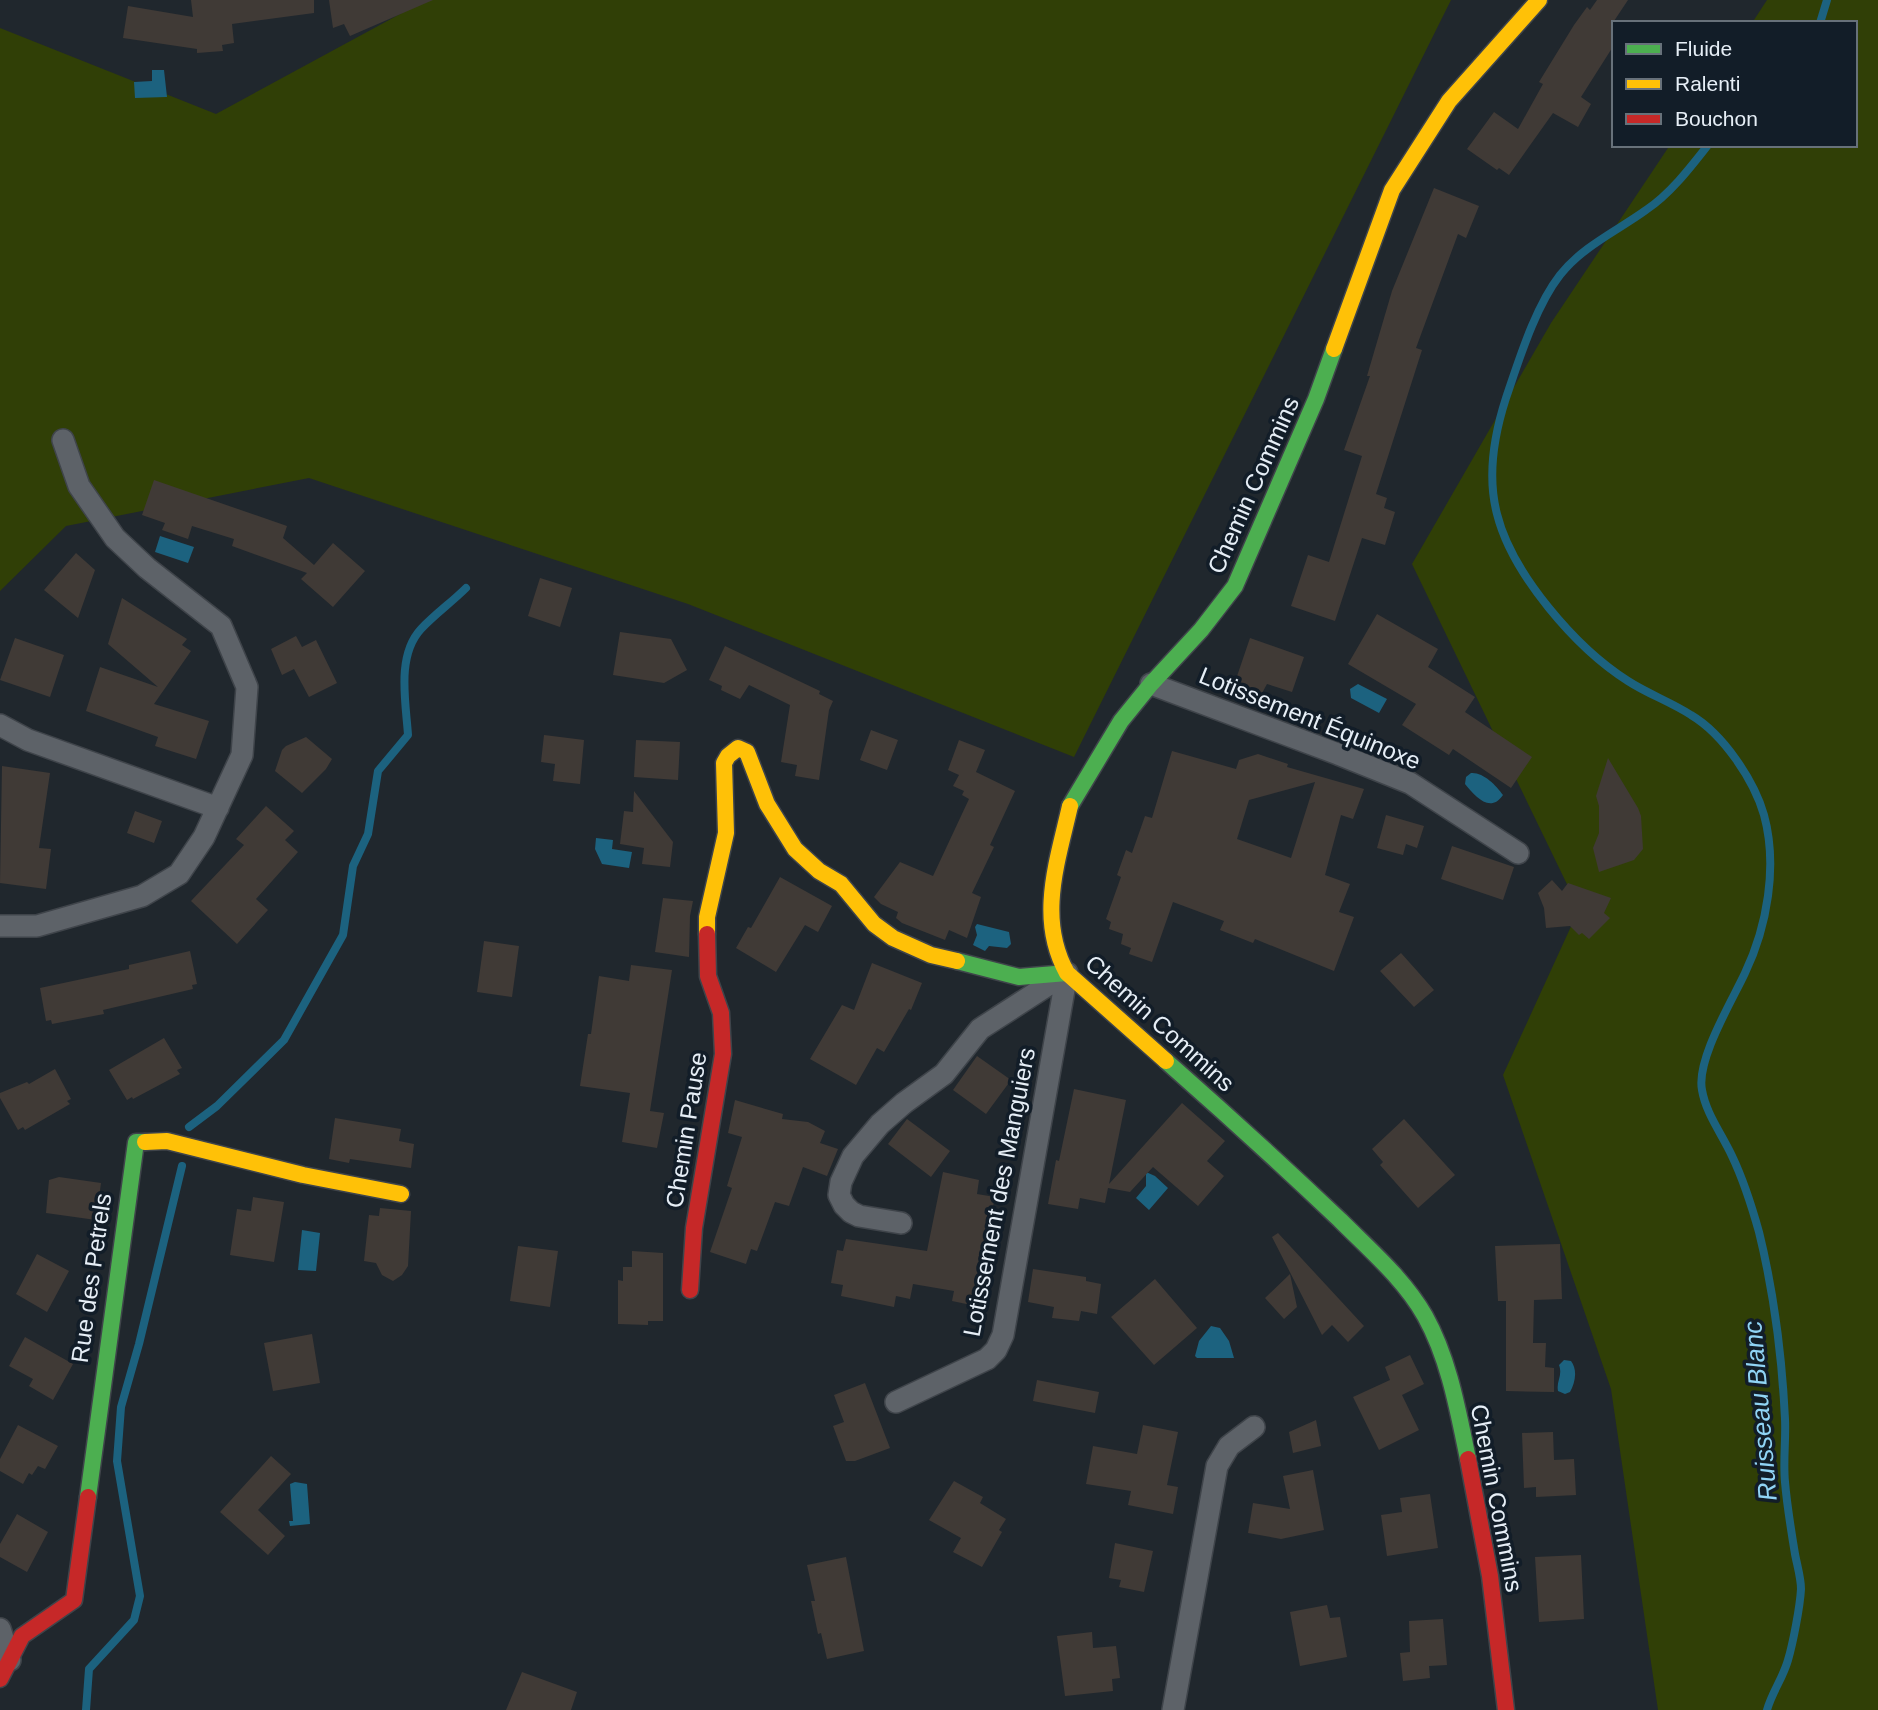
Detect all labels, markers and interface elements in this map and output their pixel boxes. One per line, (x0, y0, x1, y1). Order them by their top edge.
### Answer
legend (1612, 21, 1857, 147)
text: Fluide (1675, 37, 1732, 60)
text: Ralenti (1675, 72, 1740, 95)
text: Bouchon (1675, 107, 1758, 130)
street label: Chemin Commins (1202, 392, 1304, 578)
street label: Lotissement Équinoxe (1195, 661, 1425, 775)
street label: Chemin Commins (1080, 949, 1240, 1097)
street label: Lotissement des Manguiers (958, 1045, 1040, 1339)
street label: Chemin Pause (660, 1050, 712, 1210)
street label: Rue des Petrels (66, 1192, 116, 1364)
water label: Ruisseau Blanc (1737, 1320, 1783, 1502)
street label: Chemin Commins (1466, 1402, 1528, 1594)

